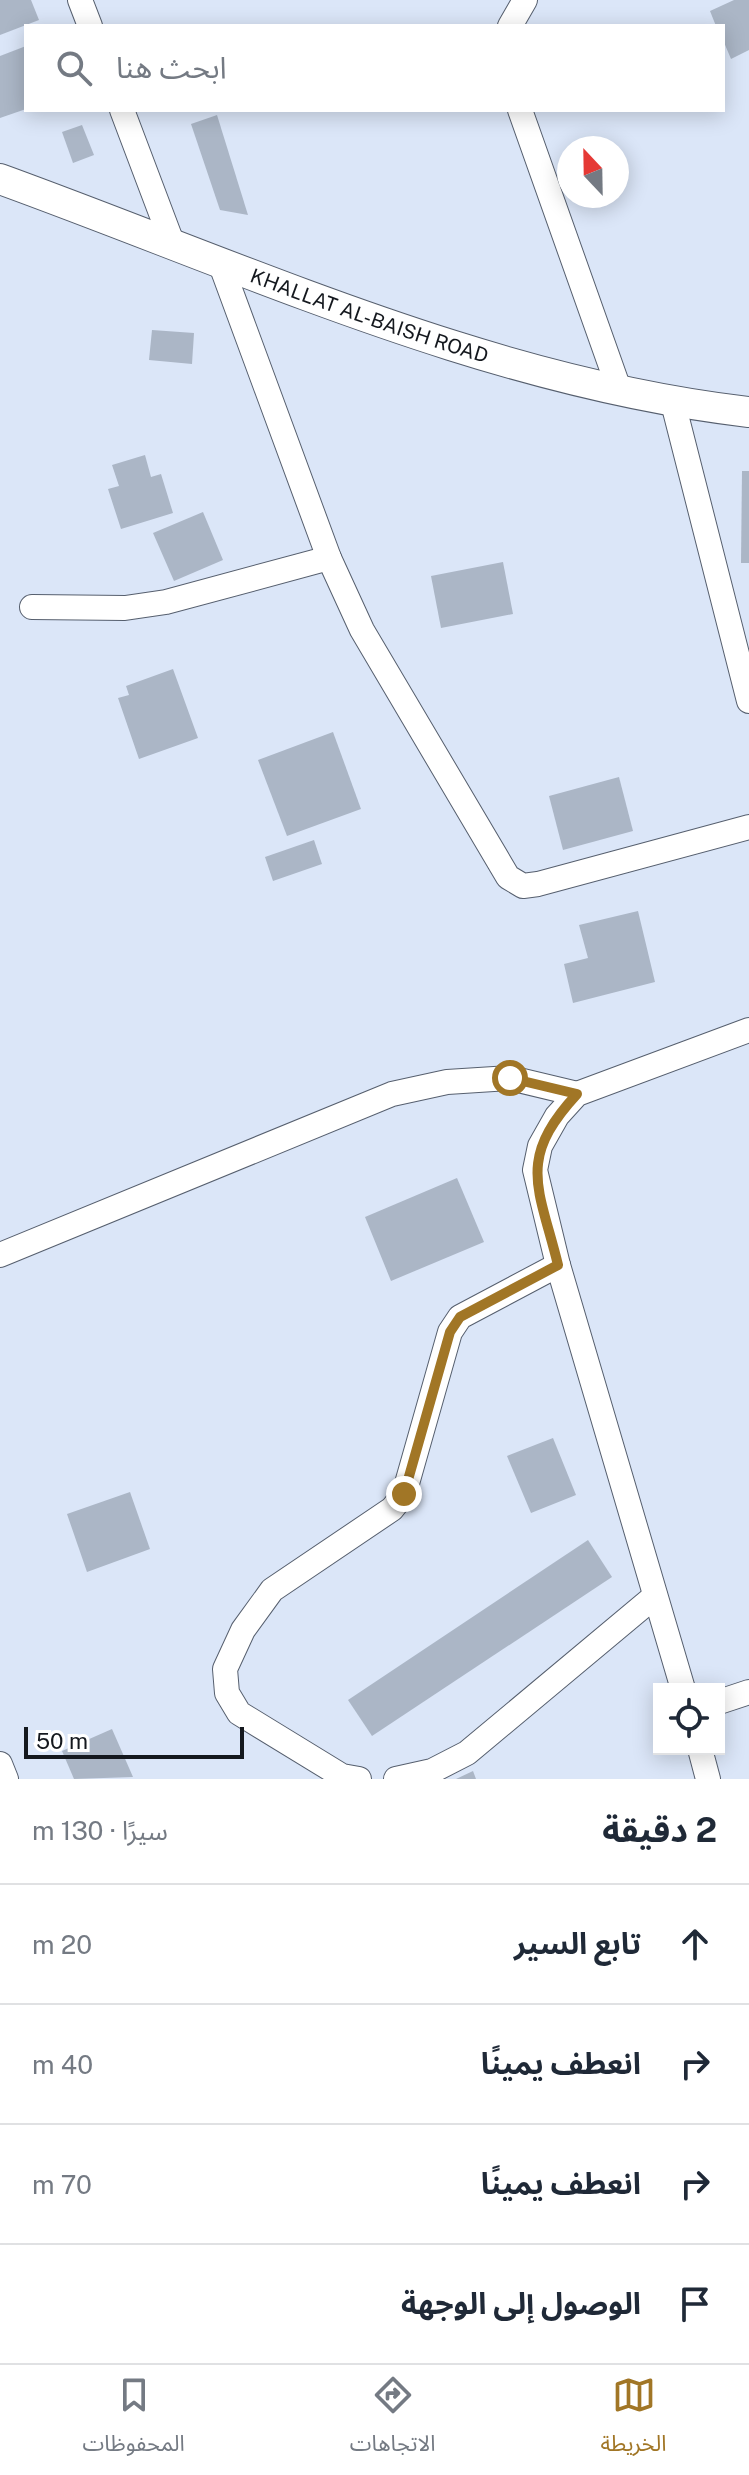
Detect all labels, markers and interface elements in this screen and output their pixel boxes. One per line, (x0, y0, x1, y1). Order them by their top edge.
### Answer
search box (24, 24, 725, 112)
icon: search (52, 46, 96, 90)
text: ابحث هنا (116, 49, 227, 85)
north arrow (557, 136, 629, 208)
street label: KHALLAT AL-BAISH ROAD (247, 263, 491, 368)
route start (492, 1060, 528, 1096)
route end (386, 1476, 422, 1512)
map controls (653, 1683, 725, 1755)
button: locate (653, 1683, 725, 1755)
scale bar (24, 1723, 244, 1759)
text: 50 m (36, 1728, 88, 1754)
text: 2 دقيقة (602, 1810, 717, 1850)
text: سيرًا · 130 m (32, 1815, 168, 1846)
icon: ahead (673, 1922, 717, 1966)
text: تابع السير (514, 1925, 641, 1961)
text: 20 m (32, 1929, 92, 1960)
icon: right (673, 2042, 717, 2086)
text: انعطف يمينًا (481, 2045, 641, 2081)
text: 40 m (32, 2049, 93, 2080)
icon: right (673, 2162, 717, 2206)
text: انعطف يمينًا (481, 2165, 641, 2201)
text: 70 m (32, 2169, 92, 2200)
icon: arrive (673, 2282, 717, 2326)
text: الوصول إلى الوجهة (401, 2285, 641, 2321)
tab: المحفوظات (83, 2373, 185, 2467)
tab: الاتجاهات (350, 2373, 436, 2467)
tab: الخريطة (601, 2373, 667, 2467)

